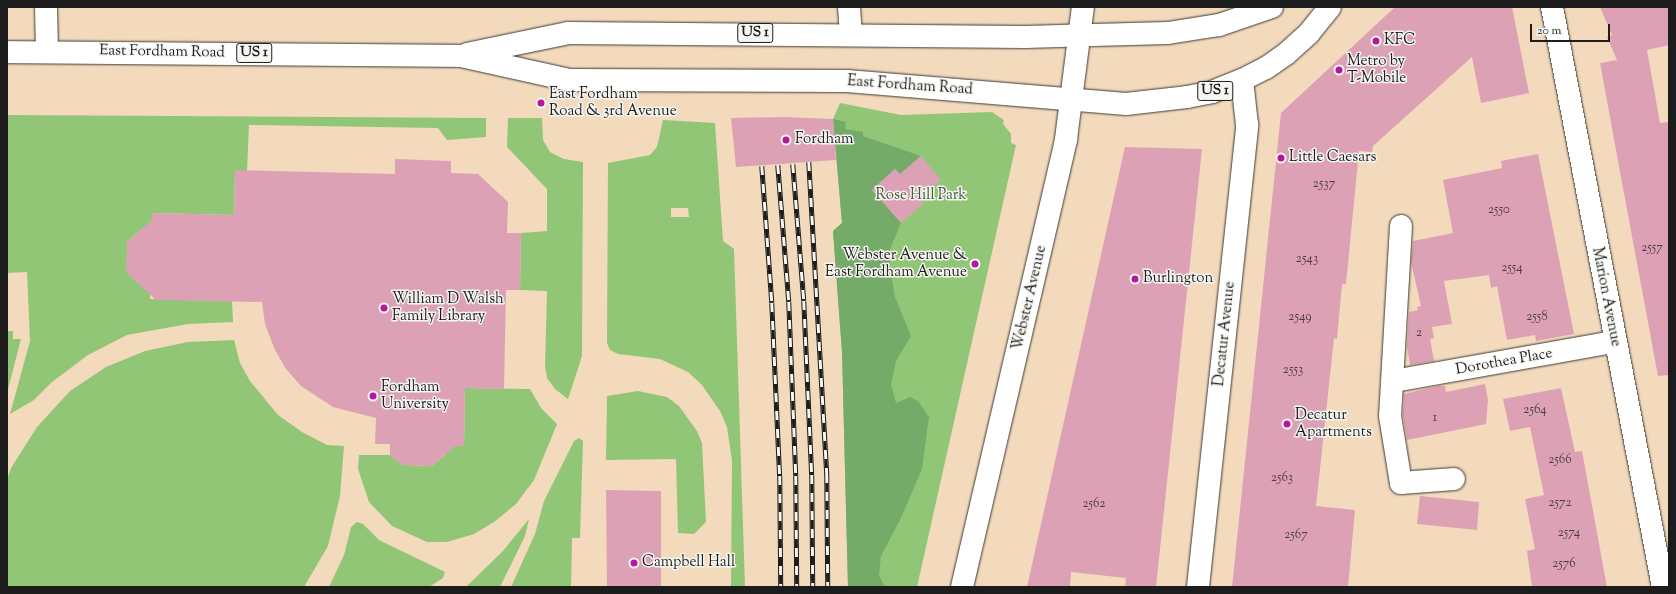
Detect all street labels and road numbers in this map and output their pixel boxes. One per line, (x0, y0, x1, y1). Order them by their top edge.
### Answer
road number: US 1 (737, 21, 773, 45)
road number: US 1 (236, 41, 272, 65)
street label: East Fordham Road (99, 42, 225, 62)
street label: East Fordham Road (847, 73, 973, 99)
road number: US 1 (1197, 79, 1233, 103)
street label: Webster Avenue (1009, 244, 1051, 352)
street label: Marion Avenue (1588, 246, 1624, 348)
street label: Decatur Avenue (1211, 281, 1239, 387)
street label: Dorothea Place (1454, 345, 1554, 379)

